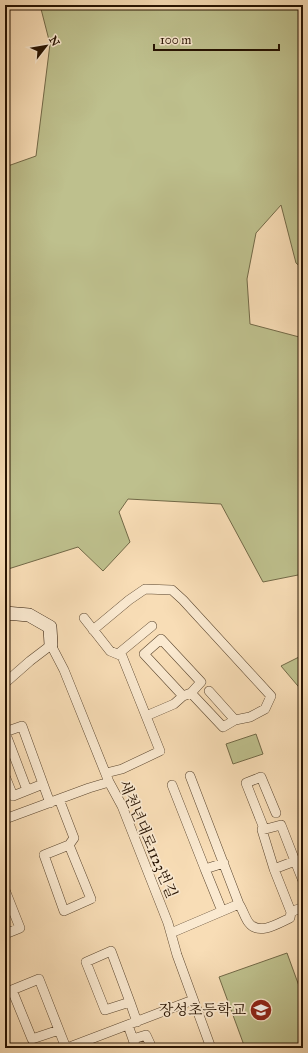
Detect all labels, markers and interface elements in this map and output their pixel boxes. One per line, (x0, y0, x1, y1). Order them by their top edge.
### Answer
north arrow (26, 26, 66, 66)
scale bar (154, 26, 279, 52)
text: 100 m (160, 33, 191, 47)
text: N (46, 34, 62, 49)
street label: 새천년대로1123번길 (115, 777, 181, 901)
school or university icon: 장성초등학교 (248, 997, 274, 1023)
place label: 장성초등학교 (159, 1001, 246, 1019)

